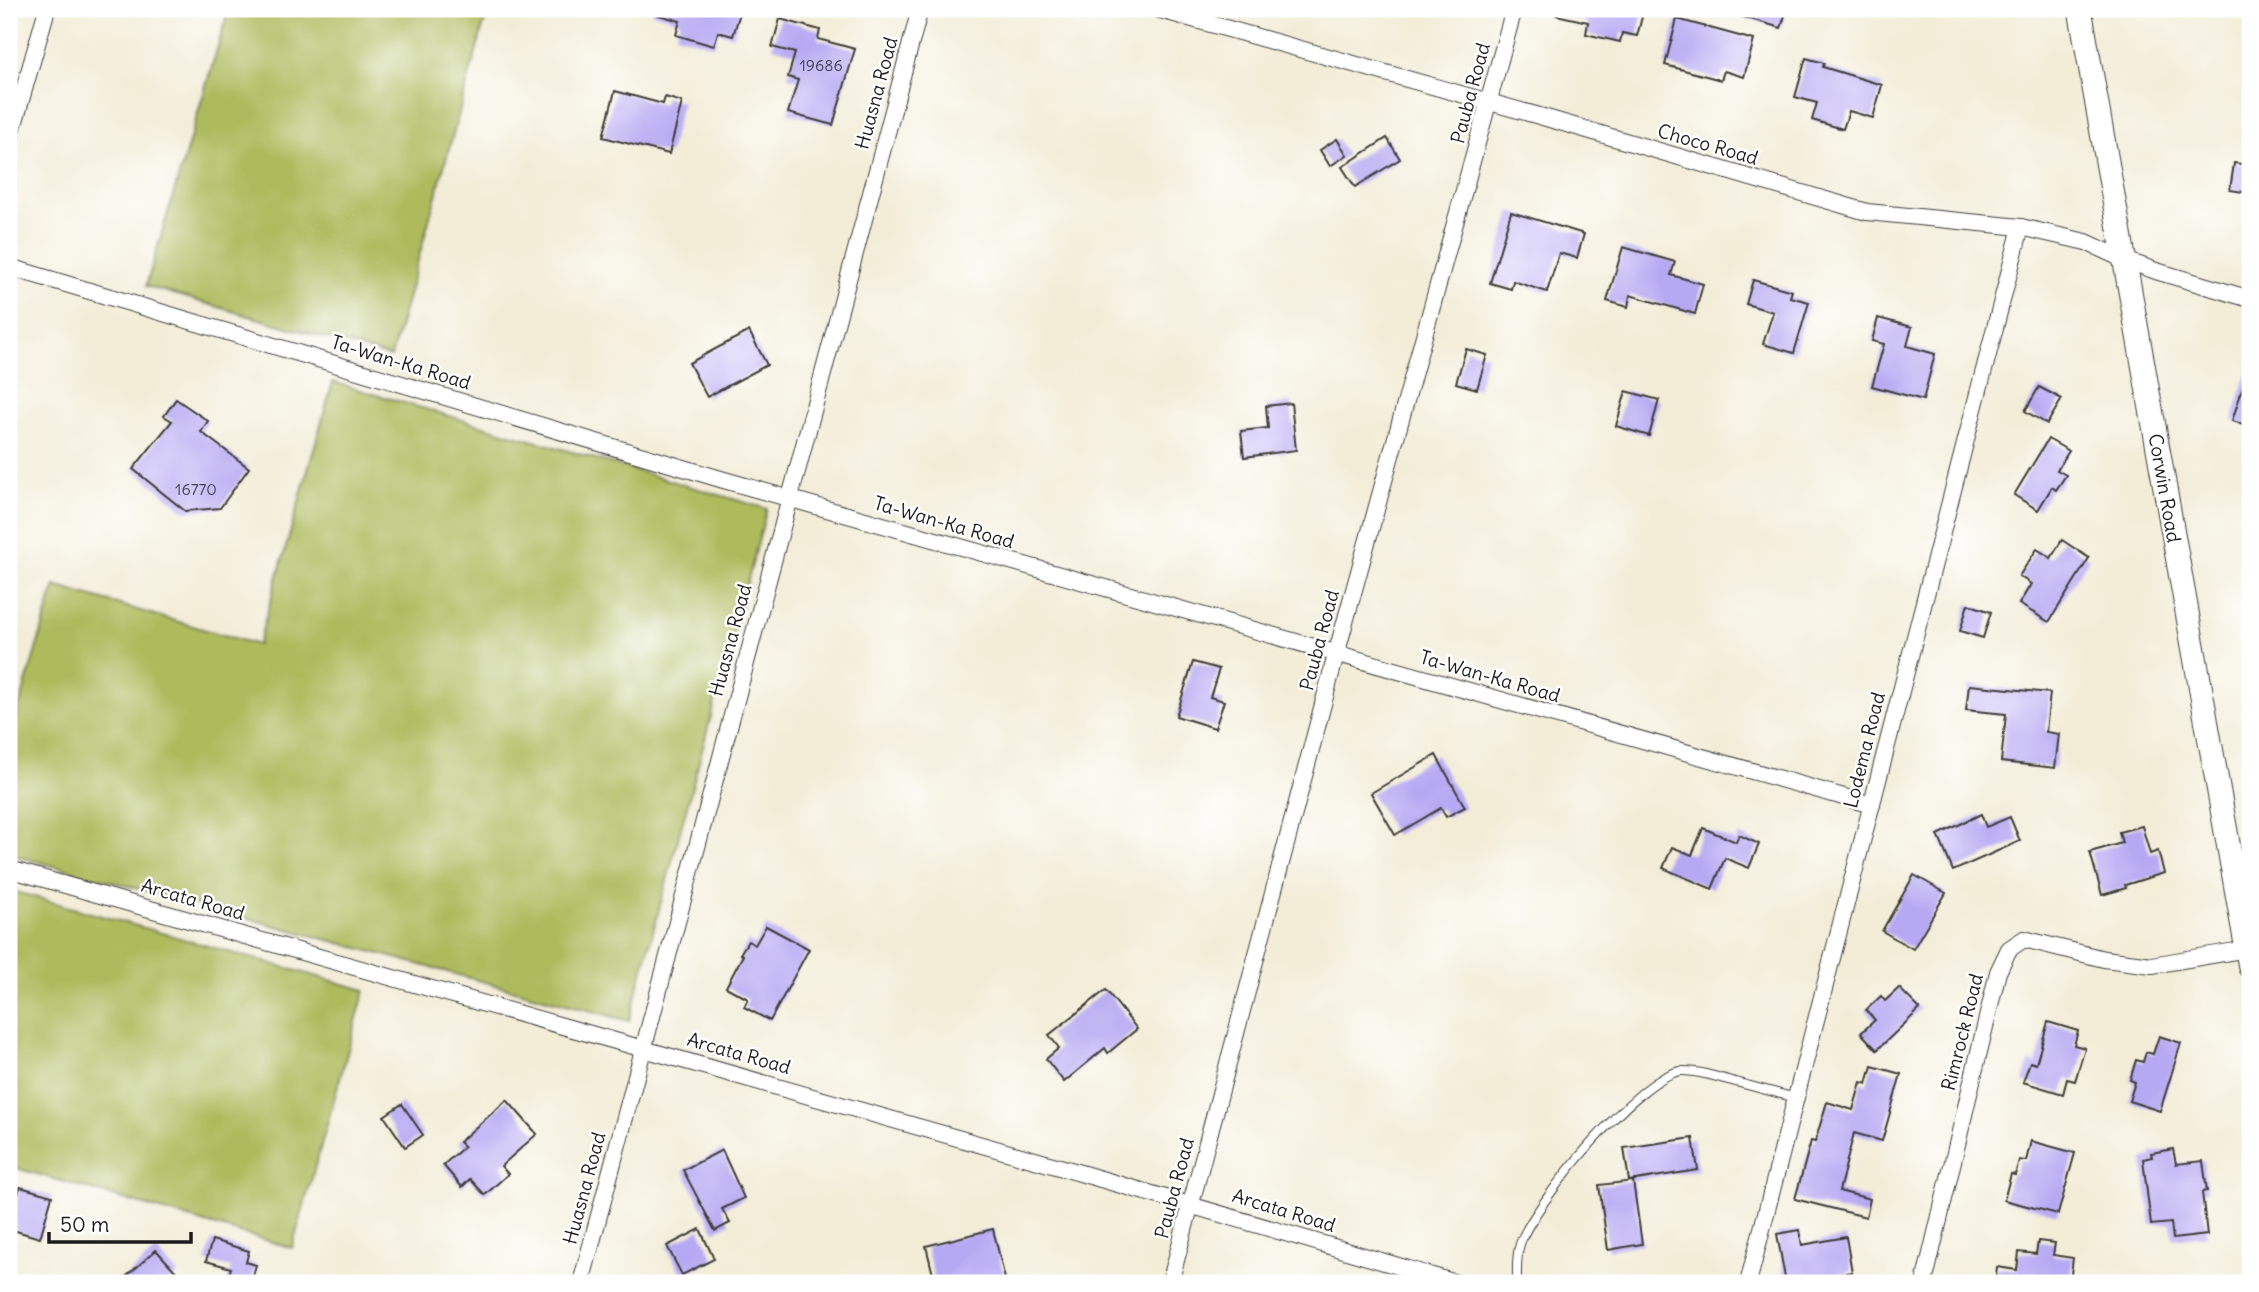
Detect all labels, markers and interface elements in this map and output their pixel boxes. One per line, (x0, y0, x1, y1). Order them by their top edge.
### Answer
street label: Huasna Road (850, 34, 902, 152)
street label: Pauba Road (1445, 40, 1495, 146)
house number: 19686 (799, 55, 843, 75)
street label: Choco Road (1655, 118, 1761, 170)
street label: Ta-Wan-Ka Road (328, 329, 474, 395)
street label: Corwin Road (2144, 432, 2186, 544)
house number: 16770 (175, 479, 217, 499)
street label: Ta-Wan-Ka Road (871, 490, 1017, 554)
street label: Huasna Road (704, 581, 756, 699)
street label: Pauba Road (1294, 587, 1344, 693)
street label: Ta-Wan-Ka Road (1417, 644, 1563, 708)
street label: Lodema Road (1838, 690, 1890, 810)
street label: Arcata Road (139, 873, 247, 925)
street label: Rimrock Road (1936, 971, 1988, 1093)
street label: Arcata Road (685, 1027, 793, 1079)
street label: Huasna Road (558, 1129, 610, 1247)
street label: Pauba Road (1149, 1135, 1199, 1241)
street label: Arcata Road (1230, 1183, 1338, 1237)
scale bar (49, 1201, 191, 1245)
text: 50 m (60, 1211, 109, 1238)

